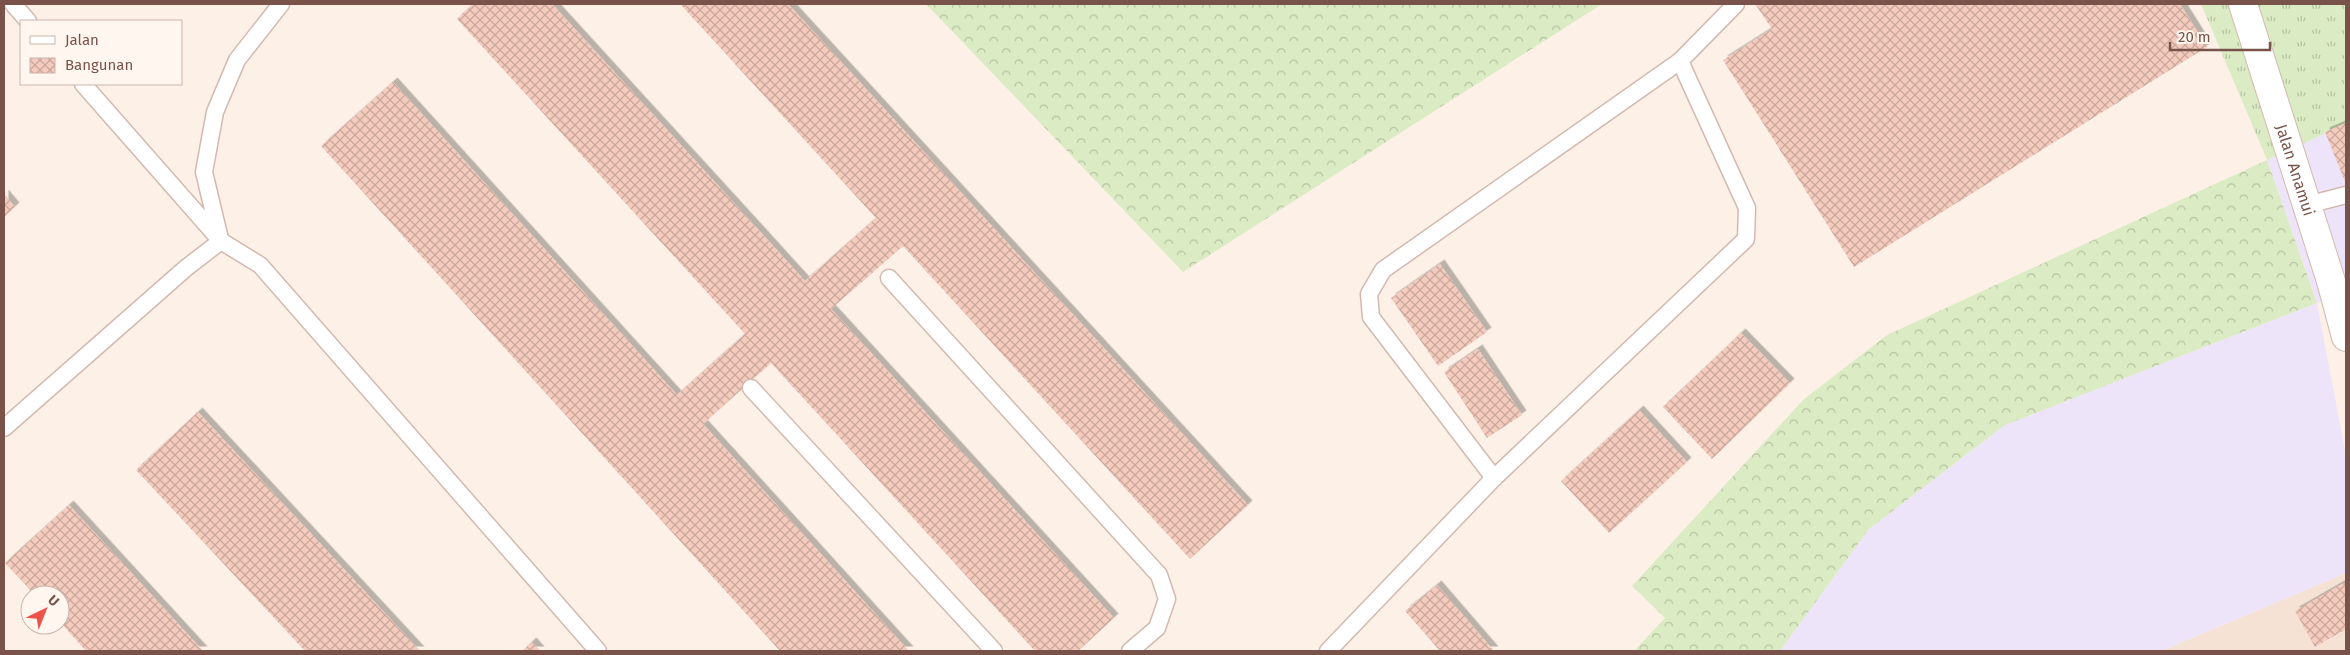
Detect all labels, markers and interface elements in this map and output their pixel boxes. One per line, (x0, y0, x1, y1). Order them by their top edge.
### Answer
legend (20, 20, 182, 85)
scale bar (2170, 20, 2270, 52)
text: 20 m (2178, 28, 2211, 46)
text: Jalan (65, 31, 99, 49)
text: Bangunan (65, 56, 133, 74)
street label: Jalan Anamui (2272, 122, 2319, 218)
north arrow (20, 585, 70, 635)
text: U (44, 592, 63, 610)

